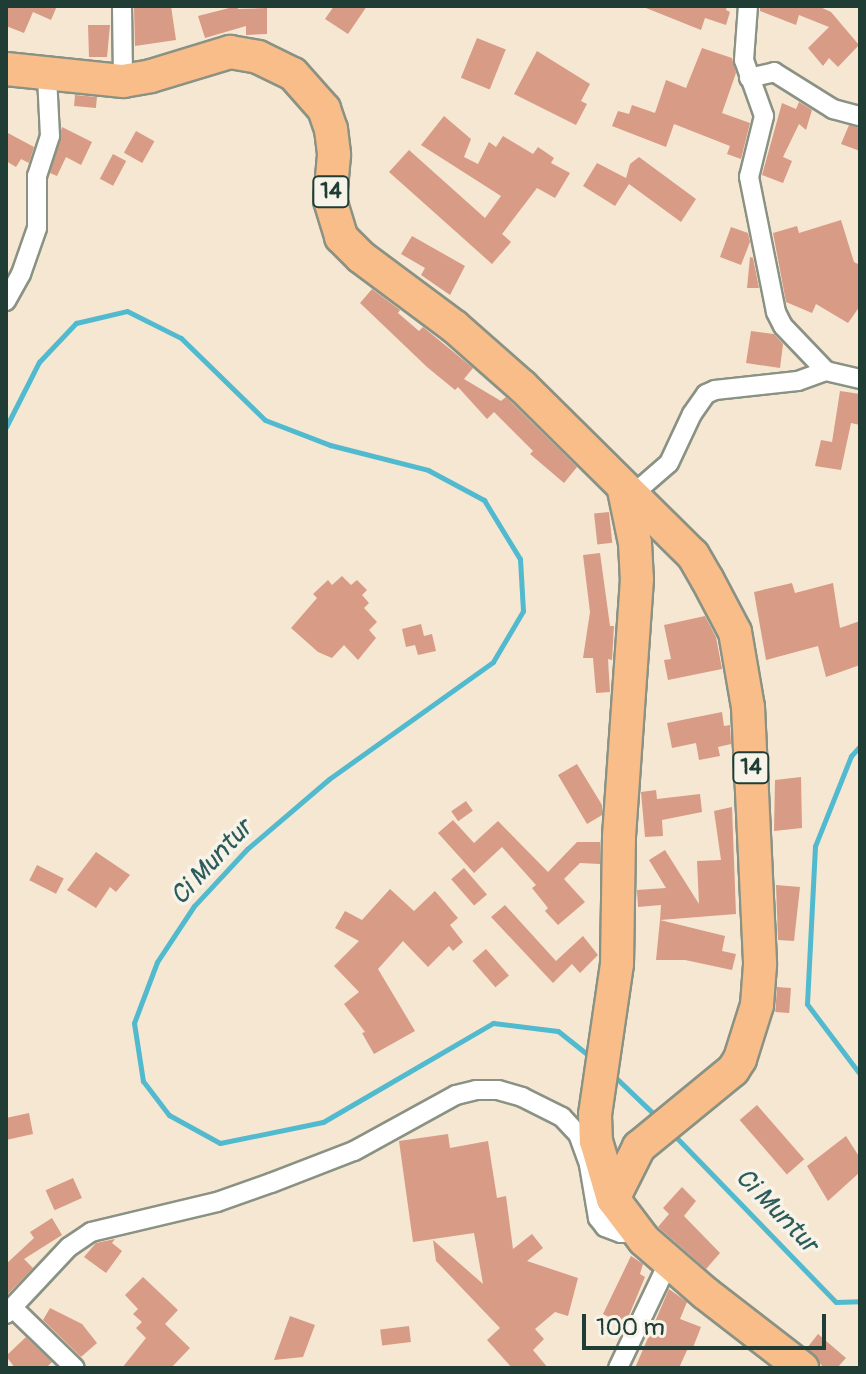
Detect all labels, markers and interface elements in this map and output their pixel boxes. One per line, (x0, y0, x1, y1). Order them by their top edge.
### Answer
road number: 14 (311, 174, 351, 210)
road number: 14 (731, 750, 771, 786)
water label: Ci Muntur (165, 814, 259, 912)
water label: Ci Muntur (728, 1162, 824, 1260)
scale bar (586, 1298, 830, 1348)
text: 100 m (596, 1313, 665, 1342)

